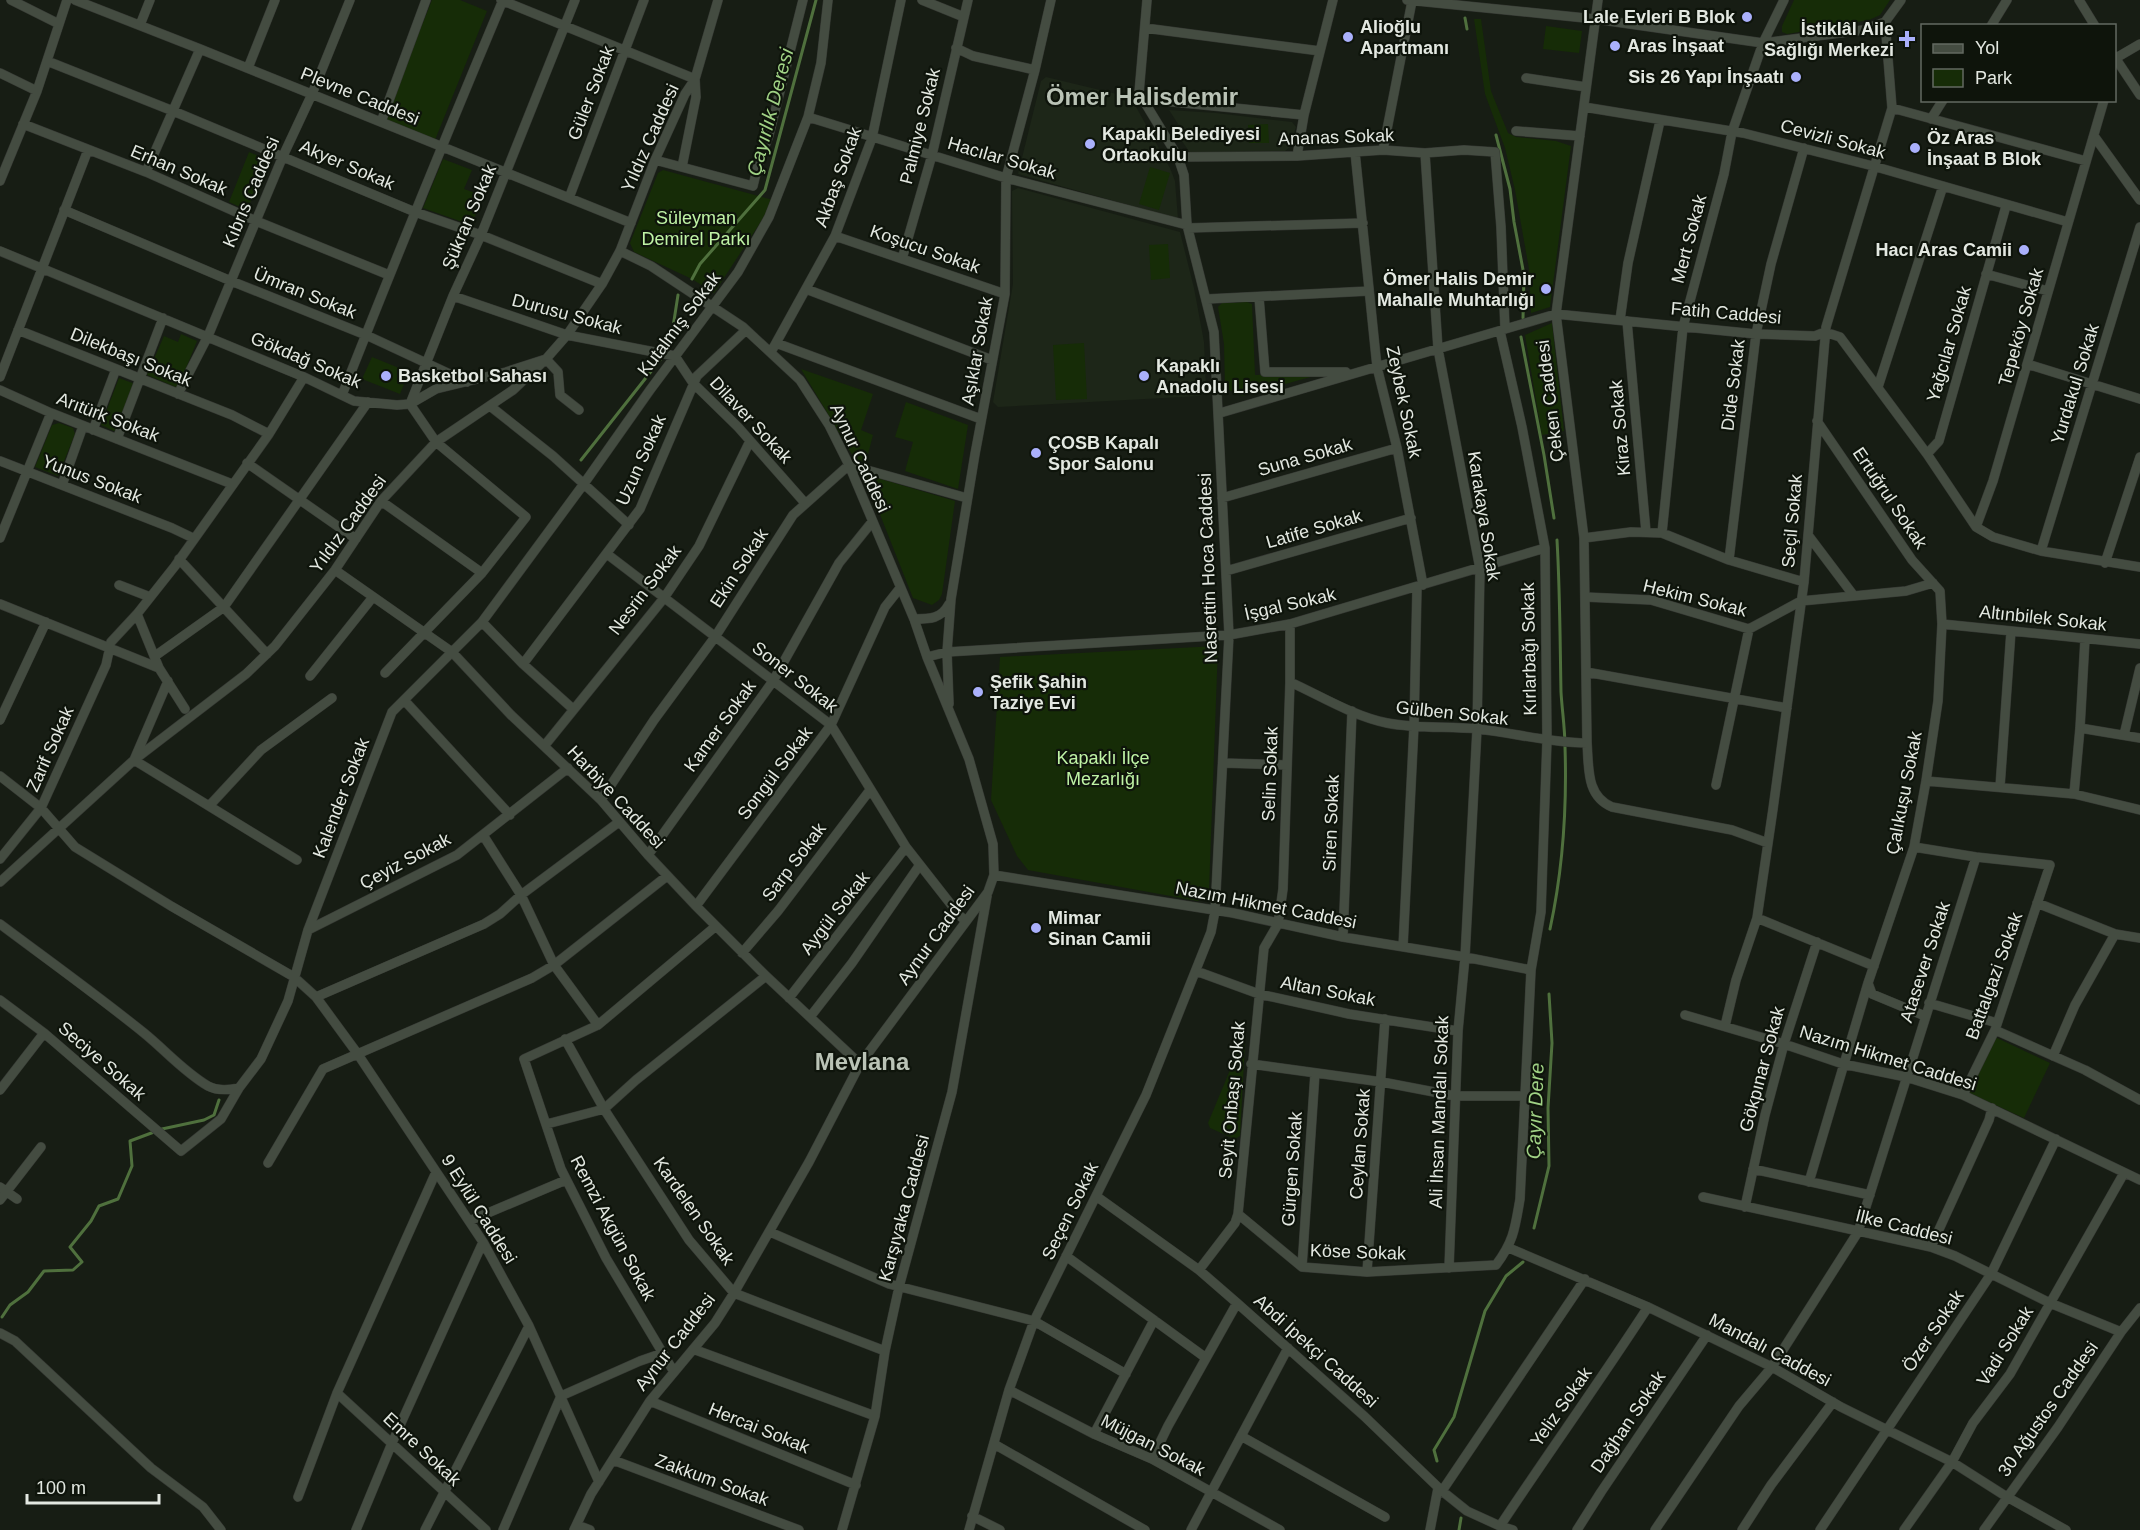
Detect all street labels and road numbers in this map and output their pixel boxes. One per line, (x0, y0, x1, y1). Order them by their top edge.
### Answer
street label: Güler Sokak (564, 42, 618, 143)
street label: Plevne Caddesi (298, 63, 422, 129)
street label: Palmiye Sokak (896, 65, 944, 186)
street label: Yıldız Caddesi (617, 81, 683, 195)
street label: Cevizli Sokak (1778, 115, 1889, 163)
street label: Akbaş Sokak (811, 123, 866, 230)
street label: Ananas Sokak (1278, 125, 1395, 149)
street label: Hacılar Sokak (945, 133, 1060, 183)
street label: Kıbrıs Caddesi (219, 134, 283, 250)
street label: Akyer Sokak (297, 136, 398, 194)
street label: Erhan Sokak (128, 141, 231, 200)
street label: Şükran Sokak (438, 161, 500, 272)
street label: Mert Sokak (1668, 191, 1711, 286)
street label: Koşucu Sokak (867, 221, 984, 278)
street label: Ümran Sokak (251, 263, 360, 323)
street label: Tepeköy Sokak (1995, 265, 2048, 388)
street label: Kutalmış Sokak (633, 267, 725, 380)
street label: Yağcılar Sokak (1923, 283, 1975, 404)
street label: Durusu Sokak (510, 290, 625, 339)
street label: Aşıklar Sokak (958, 294, 997, 407)
street label: Fatih Caddesi (1670, 298, 1782, 328)
street label: Yurdakul Sokak (2047, 320, 2103, 447)
street label: Dilekbaşı Sokak (67, 324, 196, 391)
street label: Gökdağ Sokak (248, 328, 365, 393)
street label: Dide Sokak (1717, 337, 1749, 432)
street label: Çeken Caddesi (1533, 339, 1567, 463)
street label: Zeybek Sokak (1382, 344, 1426, 461)
street label: Dilaver Sokak (706, 373, 797, 468)
street label: Kiraz Sokak (1606, 378, 1634, 477)
street label: Arıtürk Sokak (54, 388, 163, 446)
street label: Aynur Caddesi (826, 400, 894, 516)
street label: Uzun Sokak (612, 411, 670, 508)
street label: Suna Sokak (1256, 434, 1355, 480)
street label: Ertuğrul Sokak (1849, 443, 1932, 553)
street label: Karakaya Sokak (1464, 450, 1504, 583)
street label: Yunus Sokak (39, 451, 146, 508)
street label: Yıldız Caddesi (306, 471, 390, 577)
street label: Seçil Sokak (1778, 472, 1806, 569)
street label: Nasrettin Hoca Caddesi (1195, 473, 1221, 663)
street label: Latife Sokak (1264, 505, 1365, 552)
street label: Ekin Sokak (706, 524, 772, 611)
street label: Nesrin Sokak (605, 540, 686, 639)
street label: Hekim Sokak (1641, 575, 1750, 621)
street label: Kırlarbağı Sokak (1518, 581, 1540, 716)
street label: İşgal Sokak (1242, 584, 1339, 624)
street label: Altınbilek Sokak (1978, 601, 2109, 635)
street label: Soner Sokak (748, 637, 843, 717)
street label: Kamer Sokak (680, 676, 760, 776)
street label: Gülben Sokak (1395, 697, 1510, 729)
street label: Zarif Sokak (22, 702, 78, 795)
street label: Songül Sokak (734, 722, 817, 823)
street label: Selin Sokak (1258, 725, 1282, 822)
street label: Çalıkuşu Sokak (1882, 729, 1926, 856)
street label: Kalender Sokak (309, 734, 373, 861)
street label: Harbiye Caddesi (563, 742, 669, 852)
street label: Siren Sokak (1319, 773, 1343, 872)
street label: Sarp Sokak (758, 818, 831, 905)
street label: Çeyiz Sokak (356, 828, 455, 893)
street label: Aygül Sokak (796, 867, 874, 958)
street label: Nazım Hikmet Caddesi (1174, 878, 1358, 932)
street label: Aynur Caddesi (893, 881, 979, 989)
street label: Atasever Sokak (1896, 898, 1954, 1025)
street label: Battalgazi Sokak (1962, 909, 2027, 1042)
street label: Altan Sokak (1279, 972, 1378, 1010)
street label: Gökpınar Sokak (1736, 1003, 1789, 1134)
street label: Ali İhsan Mandalı Sokak (1426, 1014, 1452, 1209)
street label: Seciye Sokak (54, 1018, 150, 1105)
street label: Seyit Onbaşı Sokak (1215, 1019, 1249, 1180)
street label: Nazım Hikmet Caddesi (1797, 1022, 1979, 1094)
street label: Ceylan Sokak (1346, 1087, 1374, 1200)
street label: Gürgen Sokak (1278, 1110, 1306, 1227)
street label: Karşıyaka Caddesi (875, 1132, 933, 1284)
street label: 9 Eylül Caddesi (437, 1151, 521, 1267)
street label: Remzi Akgün Sokak (566, 1152, 660, 1305)
street label: Kardelen Sokak (649, 1153, 739, 1270)
street label: Seçen Sokak (1038, 1158, 1103, 1263)
street label: İlke Caddesi (1854, 1205, 1954, 1249)
street label: Köse Sokak (1310, 1240, 1407, 1264)
street label: Özer Sokak (1898, 1286, 1968, 1376)
street label: Aynur Caddesi (631, 1289, 719, 1395)
street label: Abdi İpekçi Caddesi (1250, 1290, 1382, 1412)
street label: Vadi Sokak (1973, 1302, 2038, 1389)
street label: Mandalı Caddesi (1706, 1309, 1834, 1391)
street label: 30 Ağustos Caddesi (1994, 1338, 2102, 1480)
street label: Yeliz Sokak (1526, 1363, 1596, 1451)
street label: Dağhan Sokak (1587, 1367, 1670, 1477)
street label: Hercai Sokak (706, 1399, 813, 1458)
street label: Emre Sokak (379, 1408, 465, 1490)
street label: Müjgan Sokak (1098, 1410, 1209, 1480)
street label: Zakkum Sokak (653, 1450, 772, 1510)

